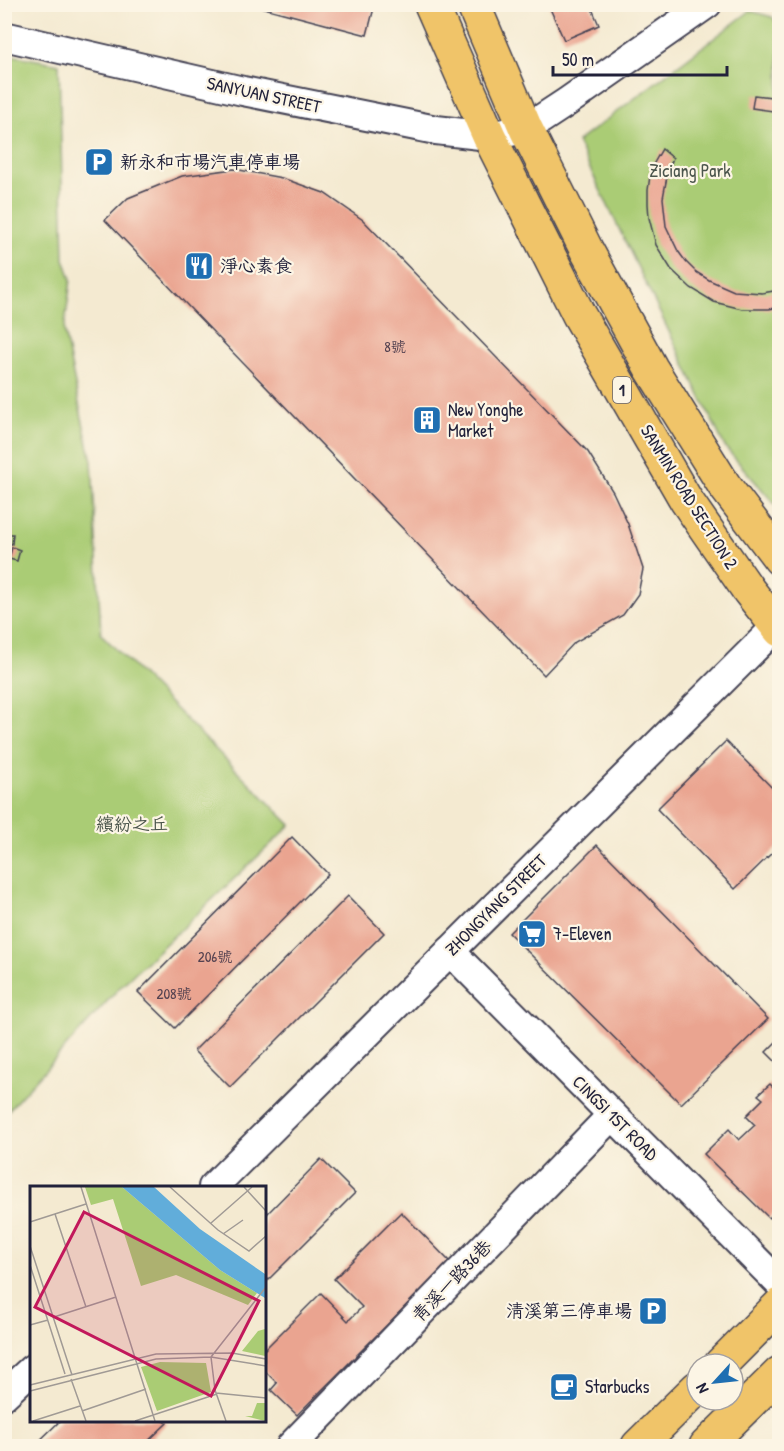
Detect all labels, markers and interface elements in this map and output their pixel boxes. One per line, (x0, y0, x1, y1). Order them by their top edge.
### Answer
scale bar (553, 39, 727, 77)
text: 50 m (562, 47, 594, 72)
street label: SANYUAN STREET (205, 70, 324, 119)
parking icon: 新永和市場汽車停車場 (83, 146, 115, 178)
place label: 新永和市場汽車停車場 (120, 149, 300, 174)
park label: Ziciang Park (649, 158, 731, 183)
restaurant icon: 淨心素食 (183, 250, 215, 282)
place label: 淨心素食 (220, 253, 292, 278)
house number: 8號 (384, 336, 406, 357)
road number: 1 (613, 377, 631, 403)
place label: New Yonghe Market (448, 397, 523, 443)
building icon: New Yonghe Market (411, 404, 443, 436)
street label: SANMIN ROAD SECTION 2 (635, 420, 744, 574)
park label: 繽紛之丘 (96, 811, 168, 836)
street label: ZHONGYANG STREET (439, 848, 552, 961)
supermarket icon: 7-Eleven (516, 918, 548, 950)
place label: 7-Eleven (553, 921, 612, 946)
house number: 206號 (198, 946, 232, 967)
house number: 208號 (156, 983, 192, 1004)
street label: CINGSI 1ST ROAD (567, 1069, 664, 1166)
inset map (30, 1186, 266, 1421)
street label: 青溪一路36巷 (406, 1234, 497, 1327)
parking icon: 清溪第三停車場 (637, 1295, 669, 1327)
place label: 清溪第三停車場 (506, 1298, 632, 1323)
north arrow (685, 1352, 745, 1412)
cafe icon: Starbucks (548, 1371, 580, 1403)
place label: Starbucks (585, 1374, 650, 1399)
text: N (690, 1380, 713, 1398)

